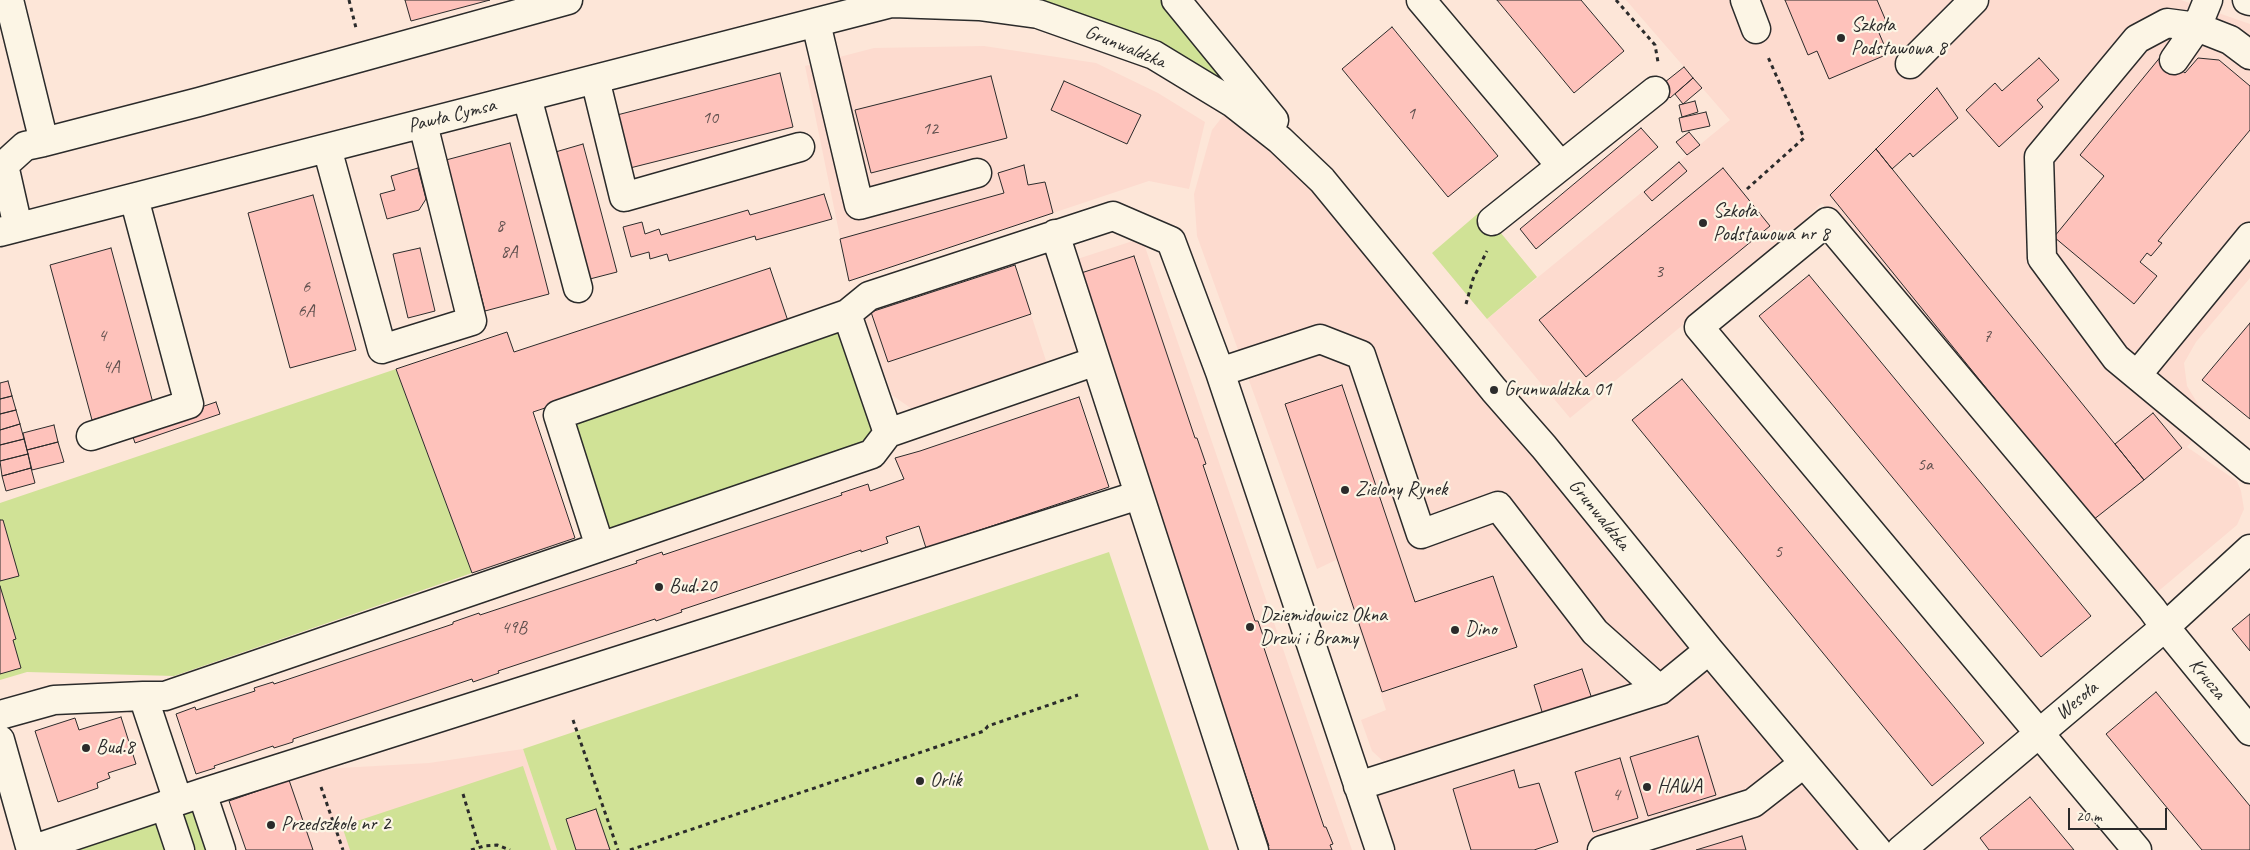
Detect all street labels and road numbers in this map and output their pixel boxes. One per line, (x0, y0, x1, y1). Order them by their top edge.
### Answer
street label: Grunwaldzka (1081, 20, 1169, 74)
street label: Pawła Cymsa (406, 94, 498, 138)
street label: Grunwaldzka (1563, 475, 1635, 555)
street label: Krucza (2183, 654, 2231, 704)
street label: Wesoła (2051, 676, 2103, 726)

